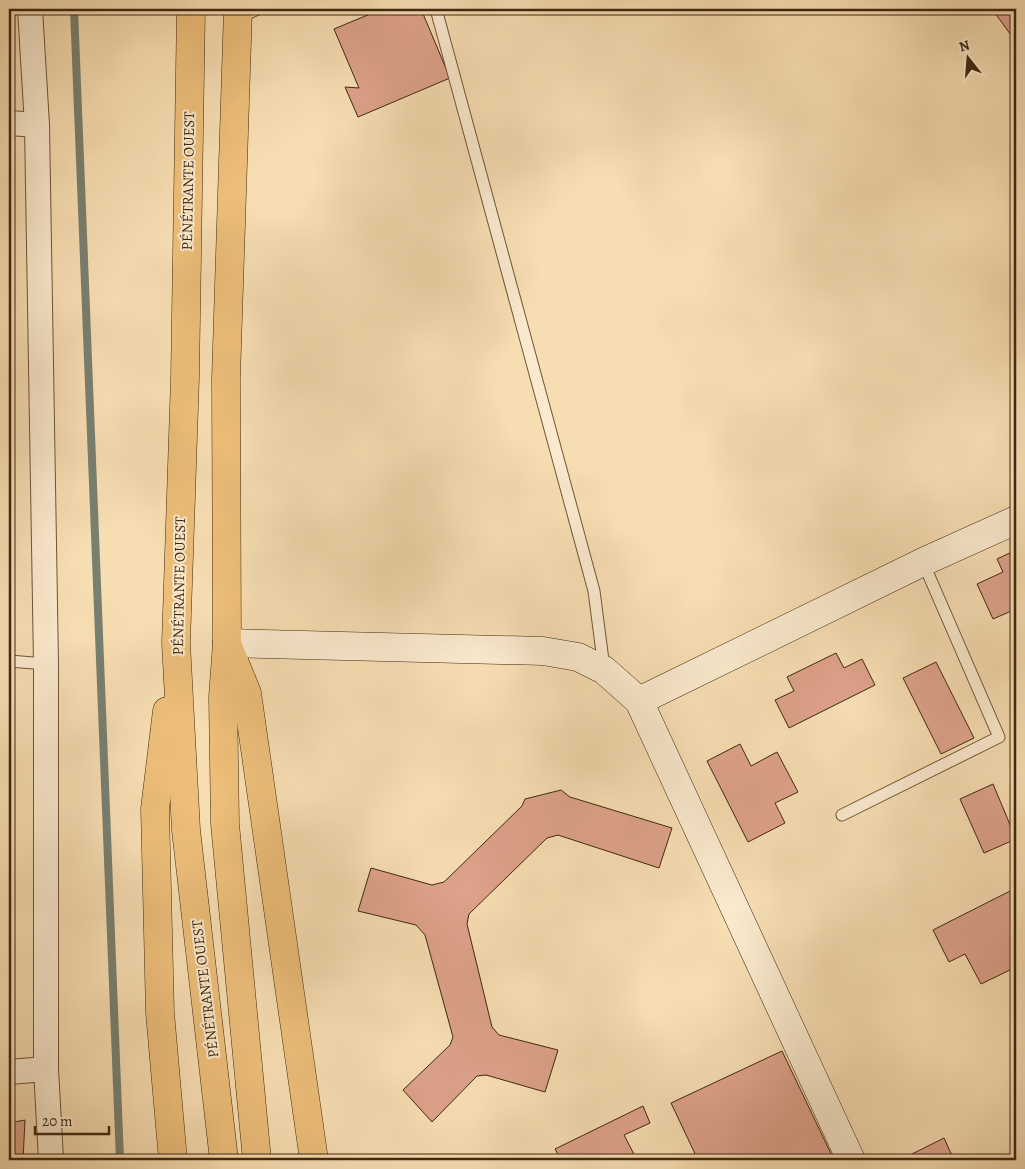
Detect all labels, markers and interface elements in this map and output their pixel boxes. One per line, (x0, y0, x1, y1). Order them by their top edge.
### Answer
north arrow (942, 32, 992, 82)
text: N (957, 35, 972, 57)
street label: PÉNÉTRANTE OUEST (177, 111, 199, 251)
street label: PÉNÉTRANTE OUEST (168, 516, 190, 656)
street label: PÉNÉTRANTE OUEST (187, 918, 223, 1059)
scale bar (35, 1104, 109, 1136)
text: 20 m (42, 1111, 73, 1131)

